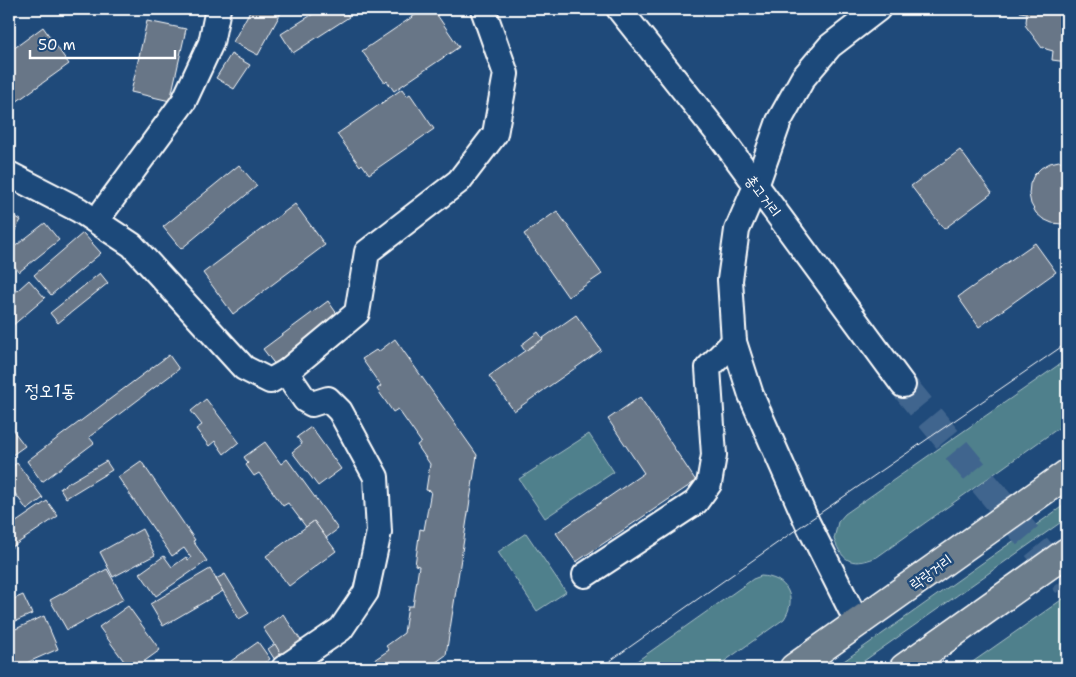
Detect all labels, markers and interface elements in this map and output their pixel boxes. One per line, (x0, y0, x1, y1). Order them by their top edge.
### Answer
scale bar (30, 28, 175, 60)
text: 50 m (38, 35, 76, 55)
street label: 총고거리 (740, 171, 786, 221)
district label: 정오1동 (25, 379, 75, 403)
street label: 락랑거리 (906, 550, 956, 594)

